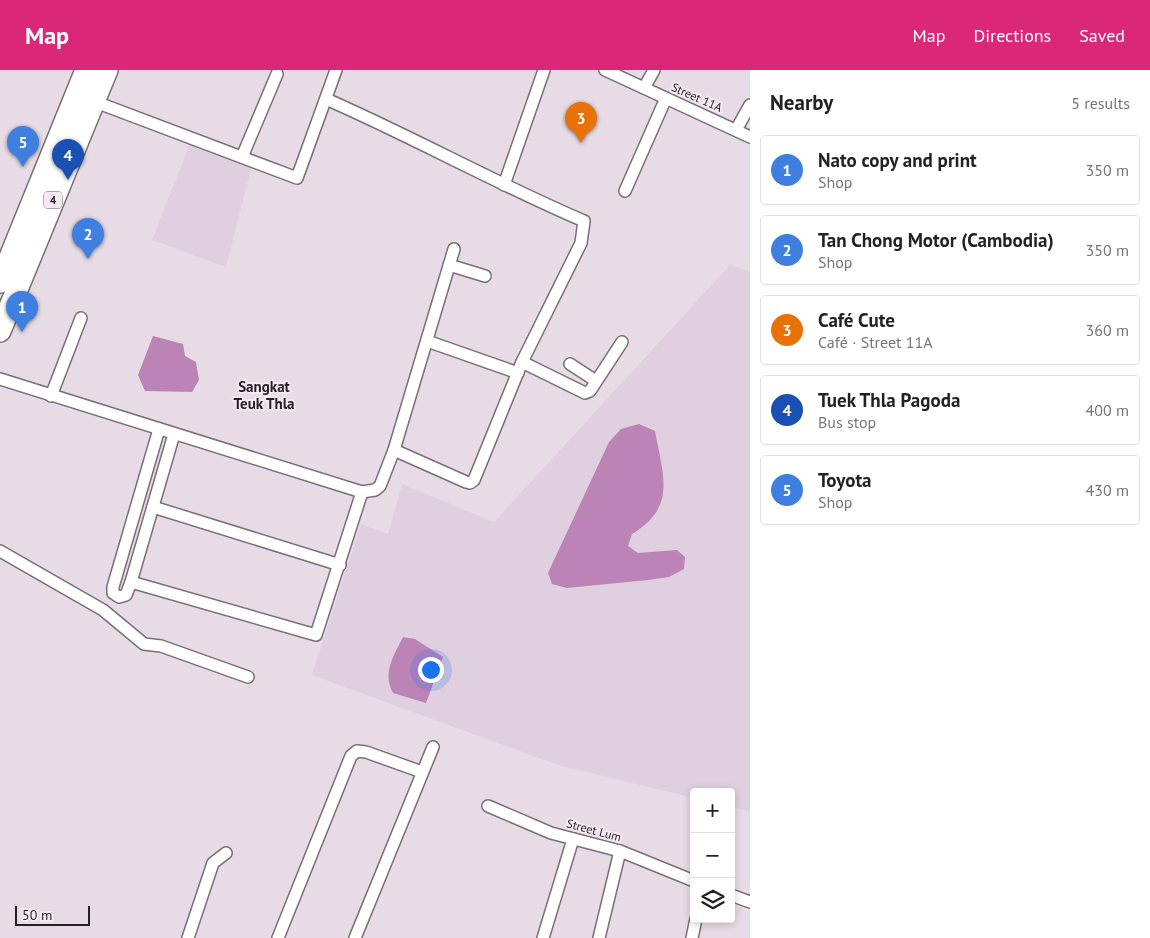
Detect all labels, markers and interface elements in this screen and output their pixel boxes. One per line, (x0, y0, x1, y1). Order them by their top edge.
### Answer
text: Map (25, 20, 69, 51)
text: Map (913, 24, 945, 47)
text: Directions (973, 24, 1051, 47)
text: Saved (1079, 24, 1125, 47)
street label: Street 11A (669, 79, 725, 115)
text: Nearby (770, 89, 833, 116)
text: 5 results (1071, 93, 1130, 113)
pin: 3 (565, 102, 597, 143)
pin: 5 (7, 126, 39, 167)
pin: 4 (52, 139, 84, 180)
text: Nato copy and print (818, 148, 977, 172)
text: 1 (782, 160, 792, 180)
text: 350 m (1086, 160, 1129, 180)
text: Shop (818, 172, 852, 192)
road number: 4 (44, 192, 62, 208)
pin: 2 (72, 218, 104, 259)
text: Tan Chong Motor (Cambodia) (818, 228, 1054, 252)
text: 2 (782, 240, 792, 260)
text: 350 m (1086, 240, 1129, 260)
text: Shop (818, 252, 852, 272)
pin: 1 (6, 291, 38, 332)
text: Café Cute (818, 308, 895, 332)
text: 3 (782, 320, 792, 340)
text: 360 m (1086, 320, 1129, 340)
text: Café · Street 11A (818, 332, 933, 352)
district label: Sangkat Teuk Thla (233, 377, 295, 413)
text: Tuek Thla Pagoda (818, 388, 960, 412)
text: 4 (782, 400, 792, 420)
text: 400 m (1086, 400, 1129, 420)
text: Bus stop (818, 412, 876, 432)
text: Toyota (818, 468, 872, 492)
text: 5 (782, 480, 792, 500)
text: 430 m (1086, 480, 1129, 500)
text: Shop (818, 492, 852, 512)
your location (418, 657, 444, 683)
map controls (690, 788, 735, 923)
button: + (690, 788, 735, 833)
street label: Street Lum (565, 816, 623, 844)
button: − (690, 833, 735, 878)
button: layers (690, 878, 735, 923)
scale bar (15, 903, 90, 926)
text: 50 m (22, 906, 52, 924)

